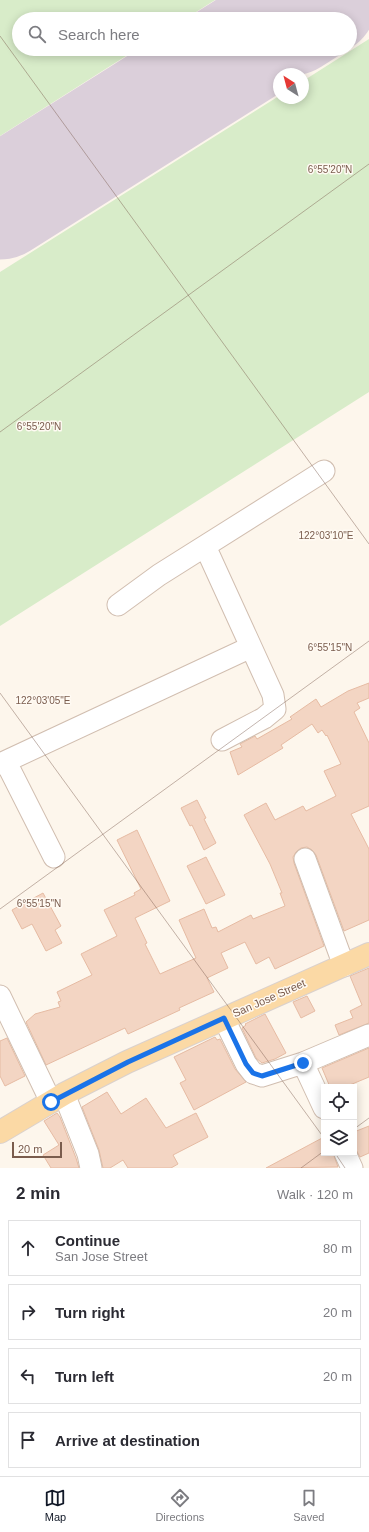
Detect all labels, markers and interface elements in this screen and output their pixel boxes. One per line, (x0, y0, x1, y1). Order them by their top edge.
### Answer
search box (12, 12, 357, 56)
icon: search (26, 23, 48, 45)
text: Search here (58, 26, 140, 43)
north arrow (273, 68, 309, 104)
text: 6°55'20"N (308, 164, 352, 175)
text: 6°55'20"N (17, 421, 61, 432)
text: 122°03'10"E (298, 530, 354, 541)
text: 6°55'15"N (308, 642, 352, 653)
text: 122°03'05"E (15, 695, 71, 706)
text: 6°55'15"N (17, 898, 61, 909)
street label: San Jose Street (231, 977, 307, 1019)
route end (294, 1054, 312, 1072)
map controls (321, 1084, 357, 1156)
button: locate (321, 1084, 357, 1120)
route start (42, 1093, 60, 1111)
button: layers (321, 1120, 357, 1156)
scale bar (12, 1140, 62, 1159)
text: 20 m (18, 1143, 42, 1155)
text: 2 min (16, 1184, 60, 1203)
text: Walk · 120 m (277, 1187, 353, 1202)
text: Continue (55, 1232, 120, 1249)
icon: ahead (17, 1237, 39, 1259)
text: 80 m (323, 1241, 352, 1256)
text: San Jose Street (55, 1249, 148, 1264)
icon: right (17, 1301, 39, 1323)
text: Turn right (55, 1304, 125, 1321)
text: 20 m (323, 1305, 352, 1320)
icon: left (17, 1365, 39, 1387)
text: Turn left (55, 1368, 114, 1385)
text: 20 m (323, 1369, 352, 1384)
icon: arrive (17, 1429, 39, 1451)
text: Arrive at destination (55, 1432, 200, 1449)
tab: Map (44, 1487, 66, 1523)
tab: Directions (155, 1487, 204, 1523)
tab: Saved (293, 1487, 324, 1523)

